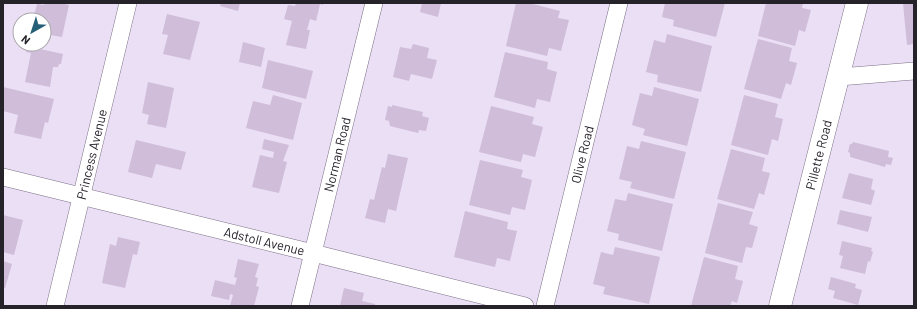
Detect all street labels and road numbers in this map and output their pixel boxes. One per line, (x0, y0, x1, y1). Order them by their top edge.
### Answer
street label: Princess Avenue (73, 107, 110, 201)
street label: Norman Road (320, 115, 354, 193)
street label: Pillette Road (802, 118, 835, 191)
street label: Olive Road (567, 124, 597, 185)
street label: Adstoll Avenue (222, 223, 306, 259)

